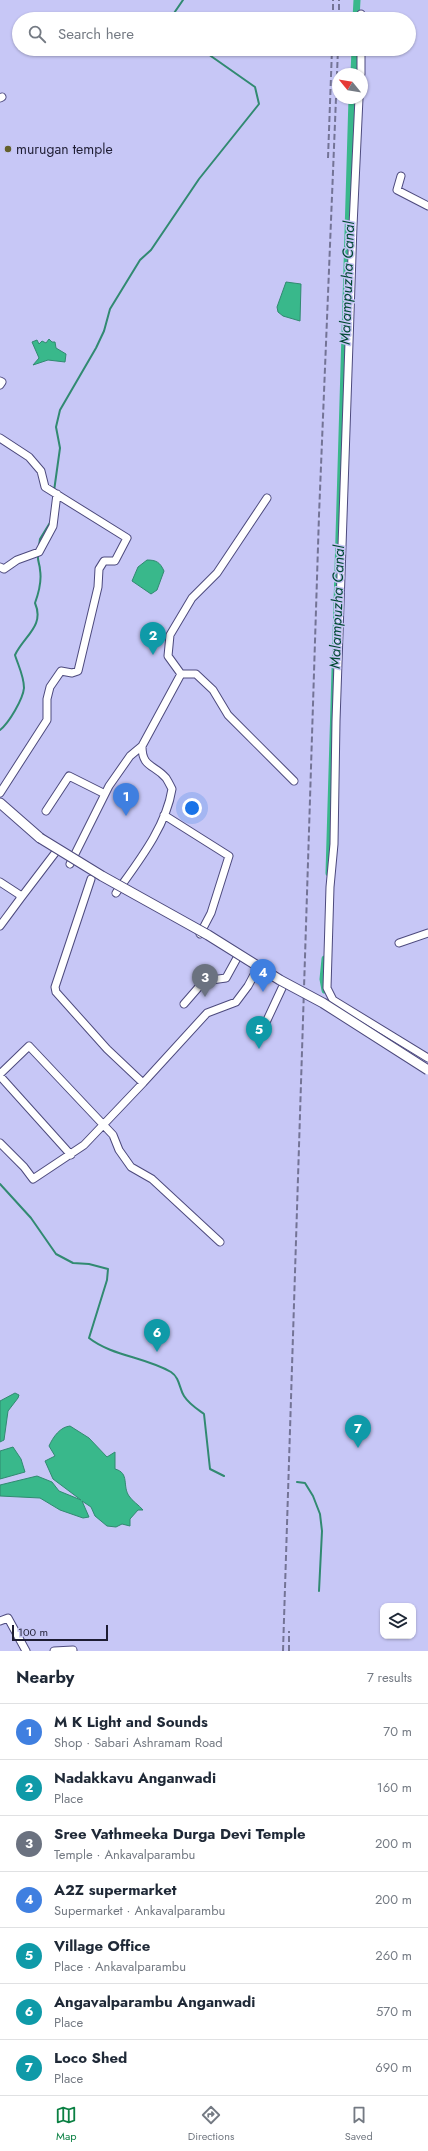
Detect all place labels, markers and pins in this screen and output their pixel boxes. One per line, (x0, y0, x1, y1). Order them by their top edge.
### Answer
place label: murugan temple (16, 139, 113, 159)
marker: murugan temple (3, 144, 13, 154)
pin: 2 (140, 622, 166, 655)
pin: 1 (113, 783, 139, 816)
pin: 4 (250, 959, 276, 992)
pin: 3 (192, 964, 218, 997)
pin: 5 (246, 1016, 272, 1049)
pin: 6 (144, 1319, 170, 1352)
pin: 7 (345, 1415, 371, 1448)

